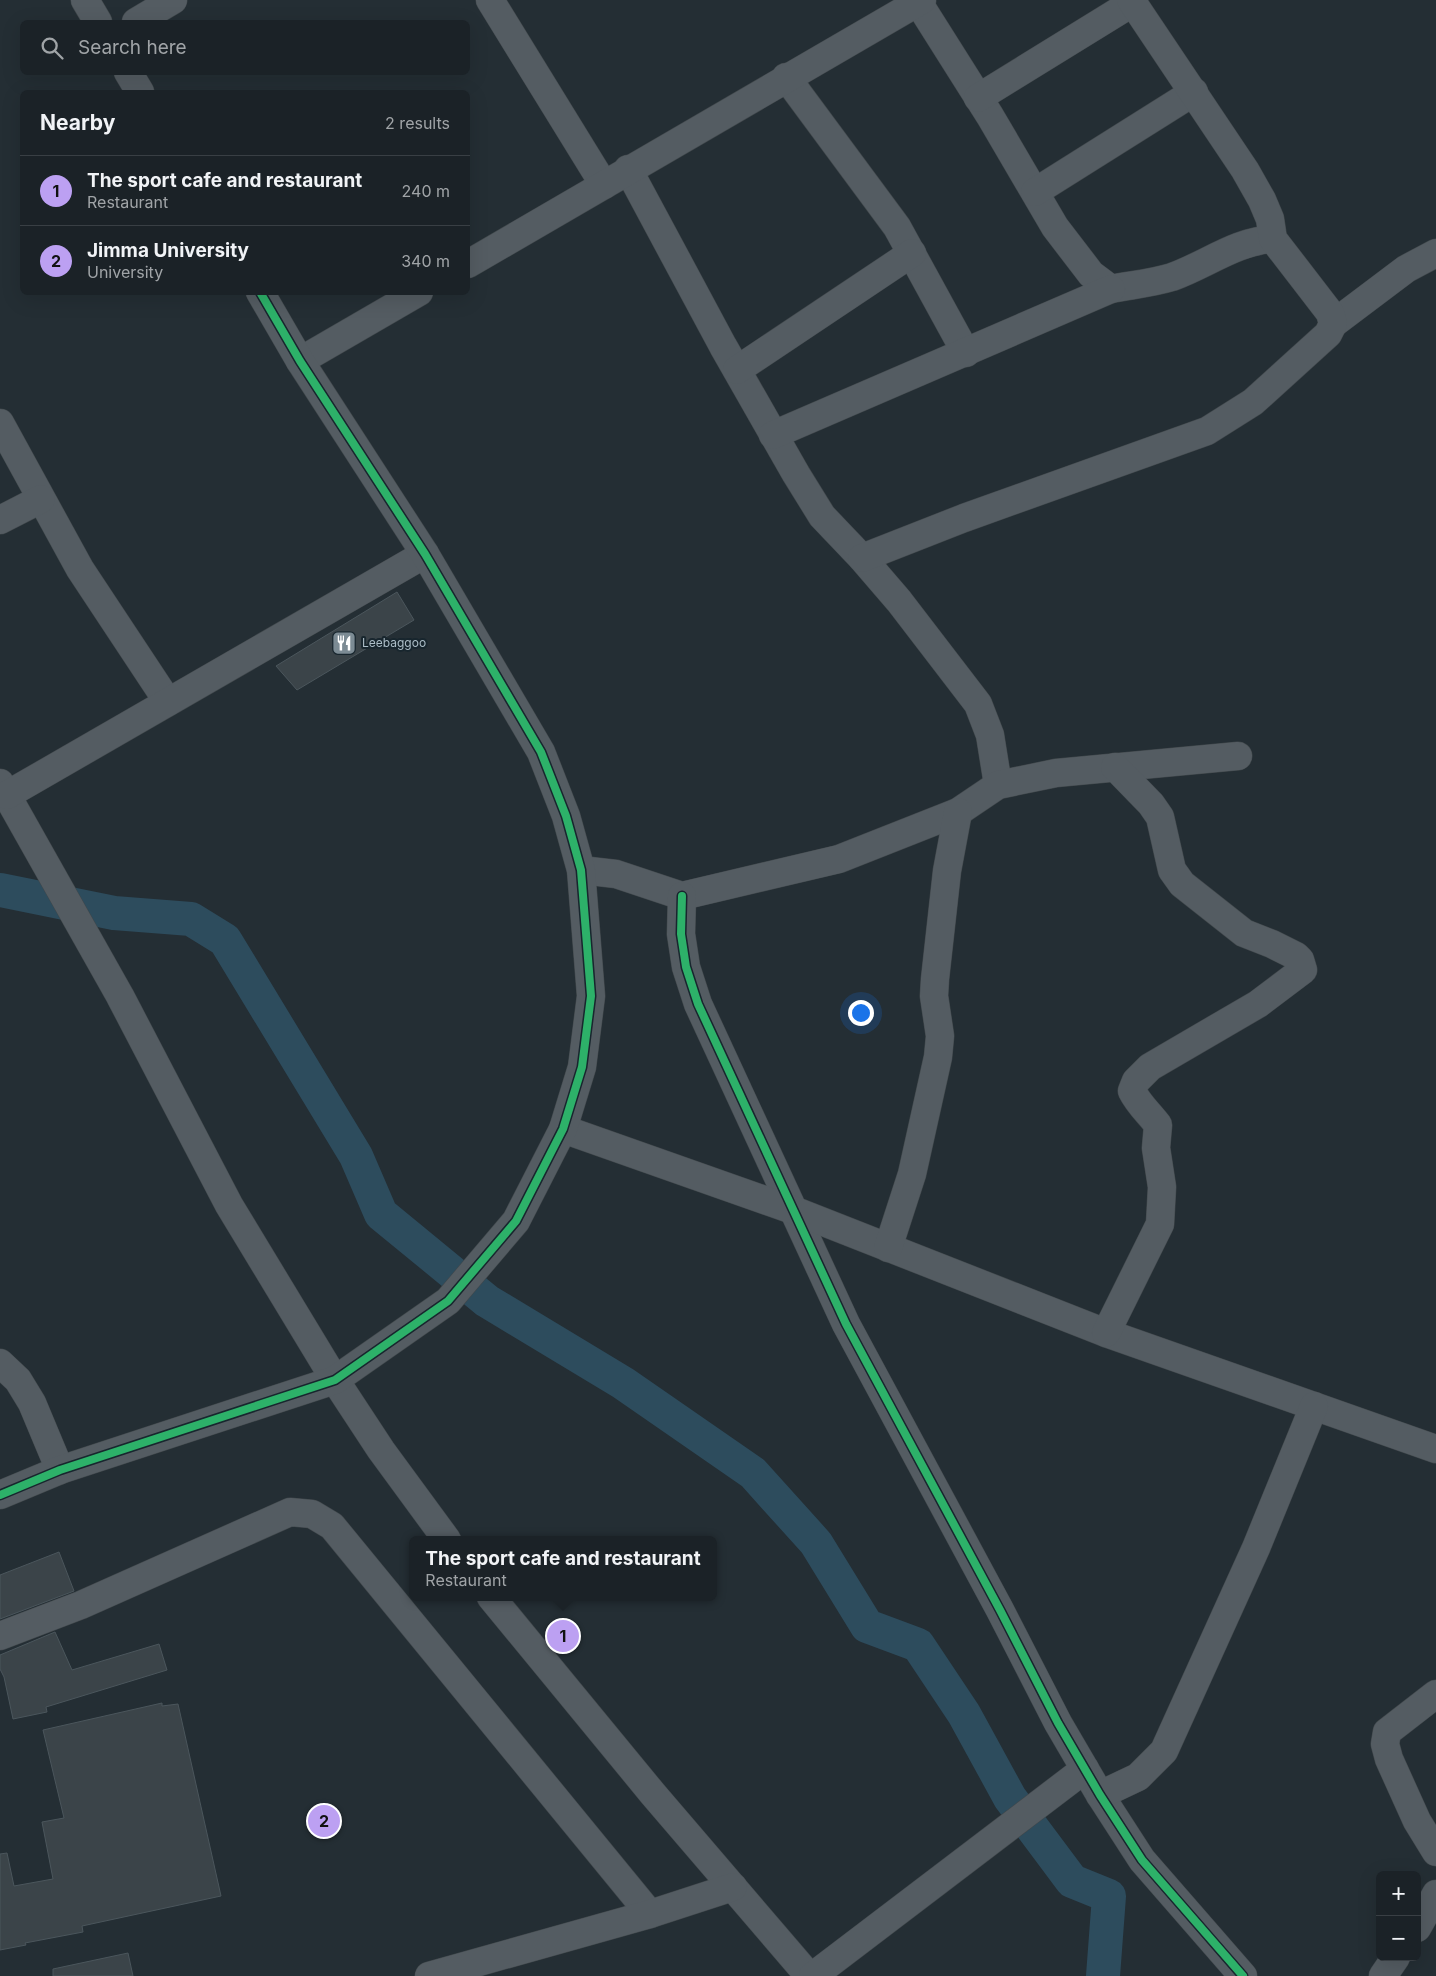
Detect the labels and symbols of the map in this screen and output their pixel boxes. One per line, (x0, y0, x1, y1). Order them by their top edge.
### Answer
restaurant icon: Leebaggoo (331, 630, 357, 656)
place label: Leebaggoo (362, 635, 426, 650)
your location (848, 1000, 874, 1026)
pin: 1 (547, 1617, 579, 1655)
pin: 2 (308, 1802, 340, 1840)

